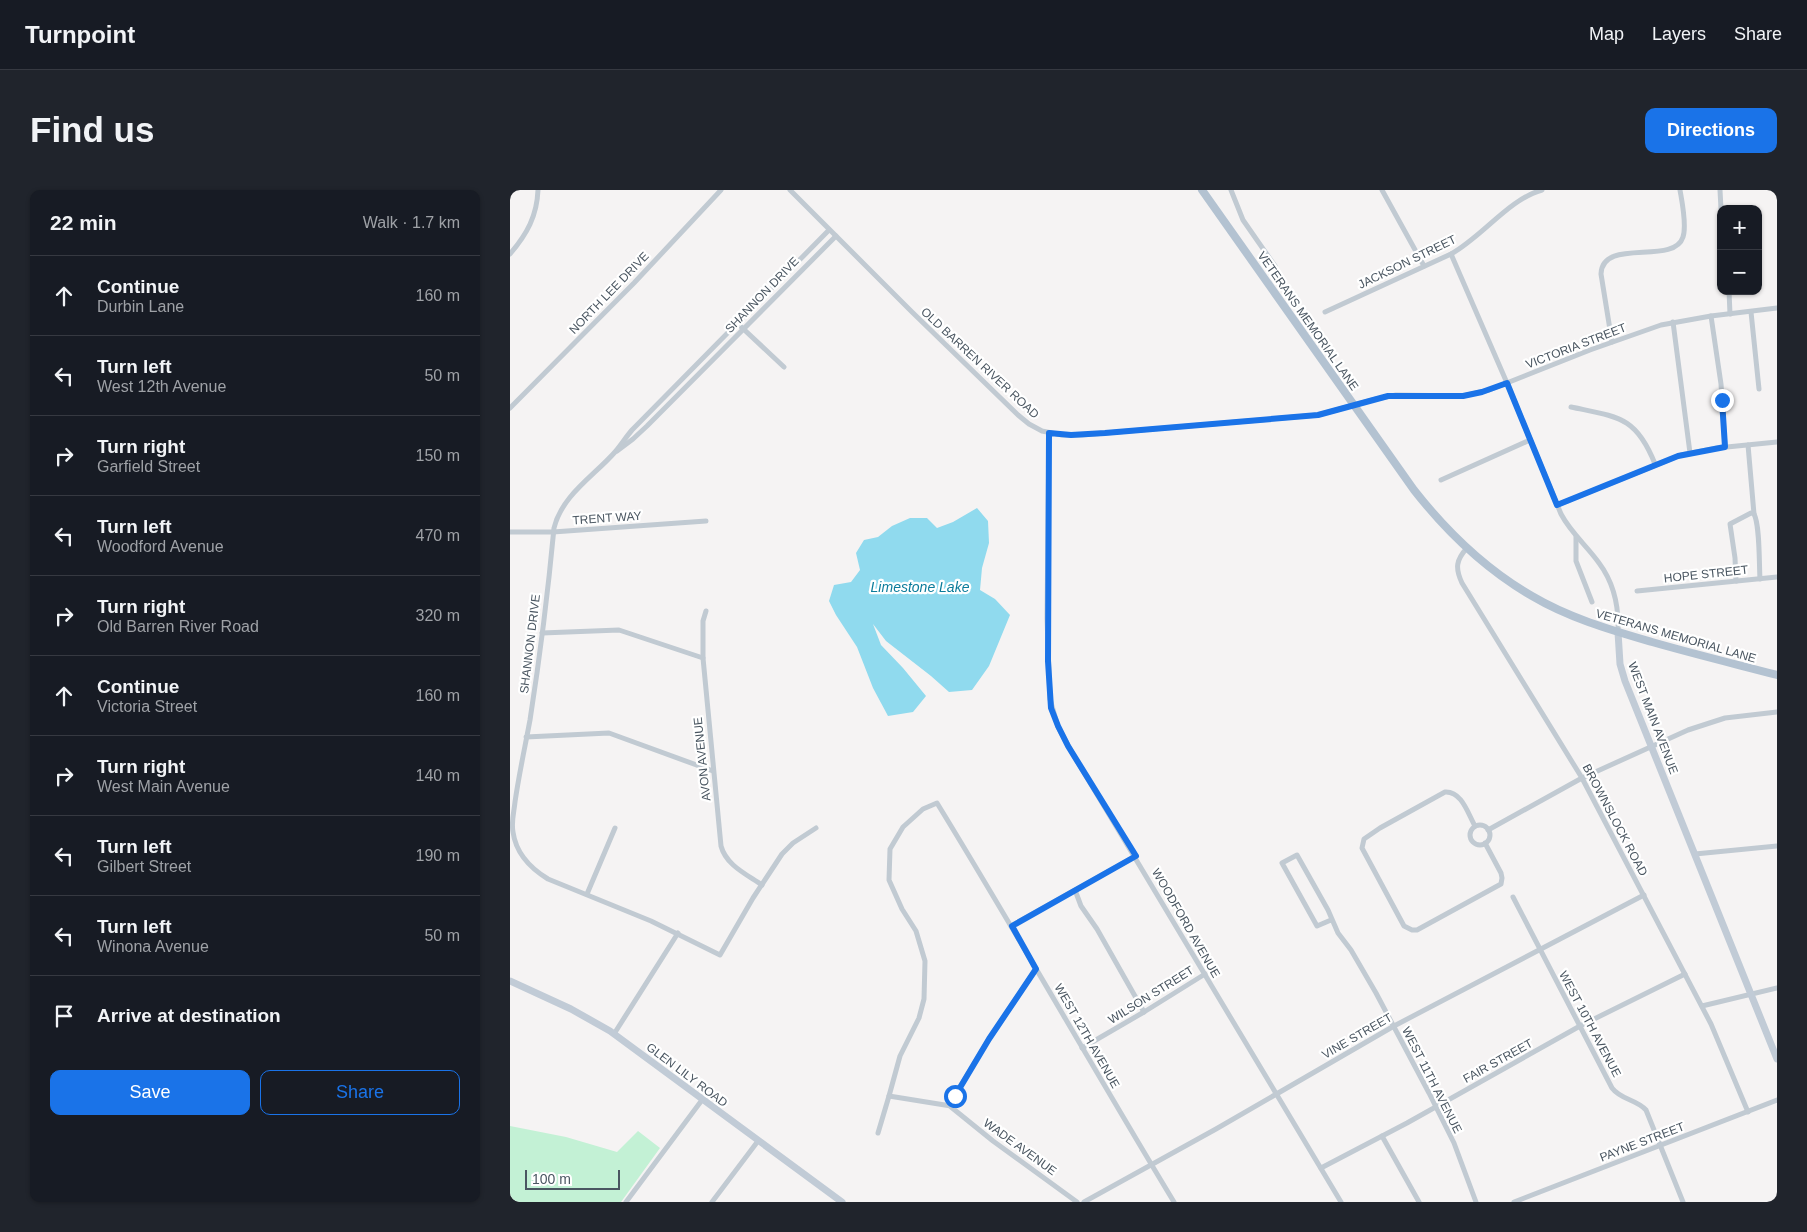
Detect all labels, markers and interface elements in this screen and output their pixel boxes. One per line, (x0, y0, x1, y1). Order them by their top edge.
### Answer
text: Turnpoint (25, 21, 135, 48)
text: Map (1589, 24, 1624, 44)
text: Layers (1652, 24, 1706, 44)
text: Share (1734, 24, 1782, 44)
button: Directions (1645, 108, 1777, 153)
text: Find us (30, 110, 154, 149)
map controls (1717, 205, 1762, 295)
button: + (1717, 205, 1762, 250)
text: 22 min (50, 211, 117, 234)
text: Walk · 1.7 km (363, 214, 460, 231)
street label: JACKSON STREET (1356, 232, 1459, 292)
street label: NORTH LEE DRIVE (566, 249, 652, 337)
street label: VETERANS MEMORIAL LANE (1255, 249, 1361, 393)
button: − (1717, 250, 1762, 295)
street label: SHANNON DRIVE (722, 254, 802, 336)
text: Continue (97, 276, 179, 297)
icon: ahead (50, 282, 78, 310)
text: 160 m (416, 287, 460, 304)
text: Durbin Lane (97, 298, 184, 315)
street label: OLD BARREN RIVER ROAD (918, 305, 1042, 422)
street label: VICTORIA STREET (1524, 320, 1629, 372)
text: Turn left (97, 356, 172, 377)
icon: left (50, 362, 78, 390)
text: 50 m (424, 367, 460, 384)
text: West 12th Avenue (97, 378, 226, 395)
route end (1711, 389, 1734, 412)
text: Turn right (97, 436, 185, 457)
icon: right (50, 442, 78, 470)
text: 150 m (416, 447, 460, 464)
text: Garfield Street (97, 458, 200, 475)
street label: TRENT WAY (572, 509, 642, 527)
text: Turn left (97, 516, 172, 537)
icon: left (50, 522, 78, 550)
text: 470 m (416, 527, 460, 544)
text: Woodford Avenue (97, 538, 224, 555)
street label: HOPE STREET (1663, 563, 1750, 585)
water label: Limestone Lake (871, 579, 970, 595)
street label: SHANNON DRIVE (517, 594, 543, 694)
text: Turn right (97, 596, 185, 617)
icon: right (50, 602, 78, 630)
street label: VETERANS MEMORIAL LANE (1594, 606, 1758, 666)
text: 320 m (416, 607, 460, 624)
text: Old Barren River Road (97, 618, 259, 635)
street label: WEST MAIN AVENUE (1625, 660, 1681, 776)
text: Continue (97, 676, 179, 697)
icon: ahead (50, 682, 78, 710)
text: 160 m (416, 687, 460, 704)
text: Victoria Street (97, 698, 197, 715)
street label: AVON AVENUE (691, 716, 713, 802)
text: Turn right (97, 756, 185, 777)
icon: right (50, 762, 78, 790)
street label: BROWNSLOCK ROAD (1580, 762, 1651, 879)
text: 140 m (416, 767, 460, 784)
text: West Main Avenue (97, 778, 230, 795)
text: Turn left (97, 836, 172, 857)
icon: left (50, 842, 78, 870)
text: 190 m (416, 847, 460, 864)
text: Gilbert Street (97, 858, 191, 875)
street label: WOODFORD AVENUE (1149, 866, 1223, 980)
text: Turn left (97, 916, 172, 937)
icon: left (50, 922, 78, 950)
text: 50 m (424, 927, 460, 944)
text: Winona Avenue (97, 938, 209, 955)
street label: WILSON STREET (1106, 963, 1197, 1027)
street label: WEST 10TH AVENUE (1556, 969, 1624, 1079)
street label: WEST 12TH AVENUE (1051, 981, 1123, 1091)
icon: arrive (50, 1002, 78, 1030)
text: Arrive at destination (97, 1005, 281, 1026)
street label: VINE STREET (1319, 1010, 1395, 1062)
street label: WEST 11TH AVENUE (1399, 1025, 1465, 1135)
street label: FAIR STREET (1461, 1036, 1536, 1086)
street label: GLEN LILY ROAD (644, 1040, 730, 1110)
button: Save (50, 1070, 250, 1115)
button: Share (260, 1070, 460, 1115)
route start (944, 1085, 967, 1108)
street label: WADE AVENUE (981, 1116, 1059, 1178)
street label: PAYNE STREET (1598, 1119, 1687, 1165)
scale bar (525, 1167, 620, 1190)
text: 100 m (532, 1171, 571, 1187)

